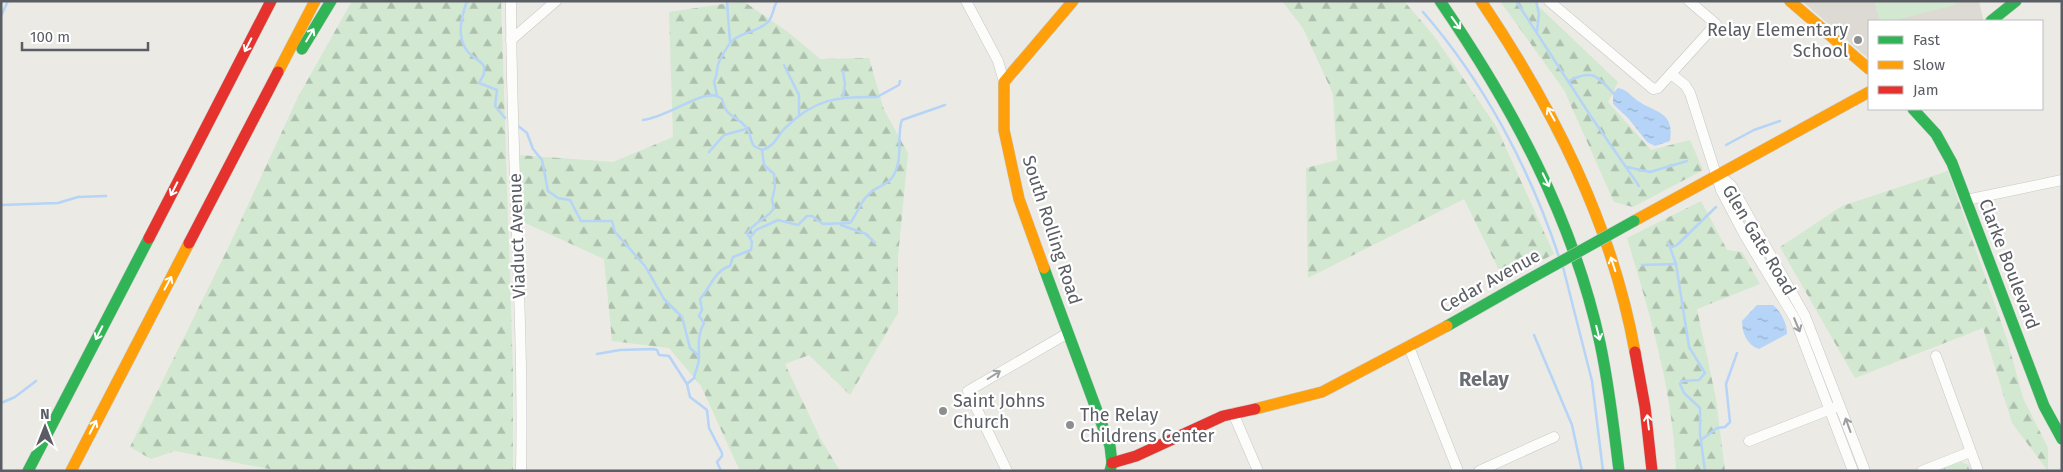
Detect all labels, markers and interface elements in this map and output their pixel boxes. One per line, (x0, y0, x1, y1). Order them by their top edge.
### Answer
one-way arrow (1451, 16, 1461, 30)
place label: Relay Elementary School (1707, 19, 1848, 62)
scale bar (22, 20, 149, 52)
legend (1868, 20, 2043, 110)
text: 100 m (30, 28, 70, 46)
one-way arrow (306, 29, 316, 43)
text: Fast (1913, 31, 1940, 49)
marker: Relay Elementary School (1852, 34, 1864, 46)
one-way arrow (243, 37, 253, 52)
text: Slow (1913, 56, 1945, 74)
text: Jam (1913, 81, 1939, 99)
one-way arrow (1546, 106, 1556, 121)
street label: South Rolling Road (1018, 153, 1086, 307)
one-way arrow (1542, 172, 1551, 187)
street label: Viaduct Avenue (504, 173, 530, 299)
one-way arrow (169, 181, 178, 196)
street label: Glen Gate Road (1717, 181, 1801, 299)
street label: Clarke Boulevard (1974, 196, 2044, 332)
street label: Cedar Avenue (1436, 244, 1544, 318)
one-way arrow (1608, 256, 1618, 272)
one-way arrow (163, 276, 173, 291)
one-way arrow (1793, 317, 1802, 332)
one-way arrow (1594, 325, 1603, 341)
one-way arrow (94, 326, 104, 341)
district label: Relay (1459, 367, 1510, 391)
one-way arrow (987, 370, 1001, 381)
place label: Saint Johns Church (953, 390, 1045, 433)
north arrow (20, 402, 70, 452)
place label: The Relay Childrens Center (1080, 404, 1215, 447)
marker: Saint Johns Church (937, 405, 949, 417)
text: N (40, 406, 50, 423)
one-way arrow (1643, 415, 1653, 431)
one-way arrow (1843, 418, 1852, 433)
marker: The Relay Childrens Center (1064, 419, 1076, 431)
one-way arrow (88, 420, 98, 435)

